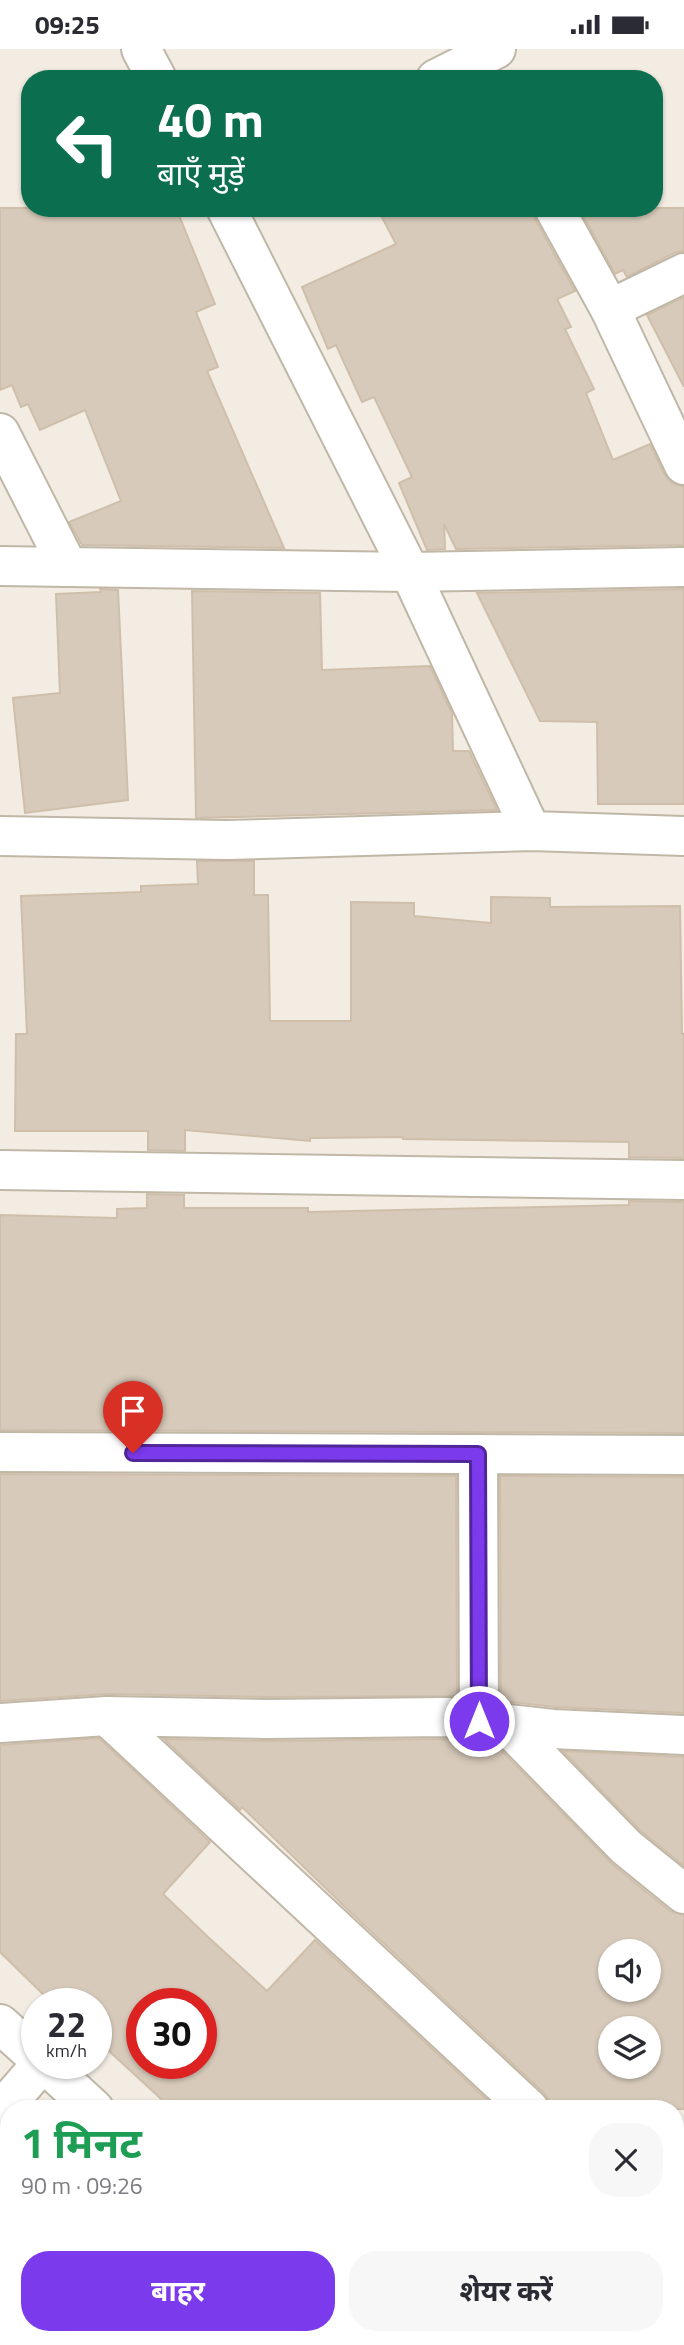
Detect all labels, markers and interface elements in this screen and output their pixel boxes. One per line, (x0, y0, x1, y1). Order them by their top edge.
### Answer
text: 09:25 (35, 5, 100, 44)
text: 40 m (157, 81, 264, 156)
icon: left (42, 98, 133, 189)
text: बाएँ मुड़ें (157, 149, 245, 197)
pin (103, 1381, 163, 1453)
icon: arrive (114, 1392, 152, 1430)
position arrow (442, 1684, 516, 1758)
map controls (598, 1939, 661, 2079)
button: sound (598, 1939, 661, 2002)
speed limit sign: 30 (126, 1988, 217, 2079)
text: 22 (47, 1997, 86, 2051)
button: layers (598, 2016, 661, 2079)
text: km/h (46, 2037, 87, 2064)
text: 1 मिनट (21, 2110, 142, 2174)
button: close (589, 2123, 663, 2197)
text: 90 m · 09:26 (21, 2168, 143, 2203)
button: बाहर (21, 2251, 335, 2331)
button: शेयर करें (349, 2251, 663, 2331)

